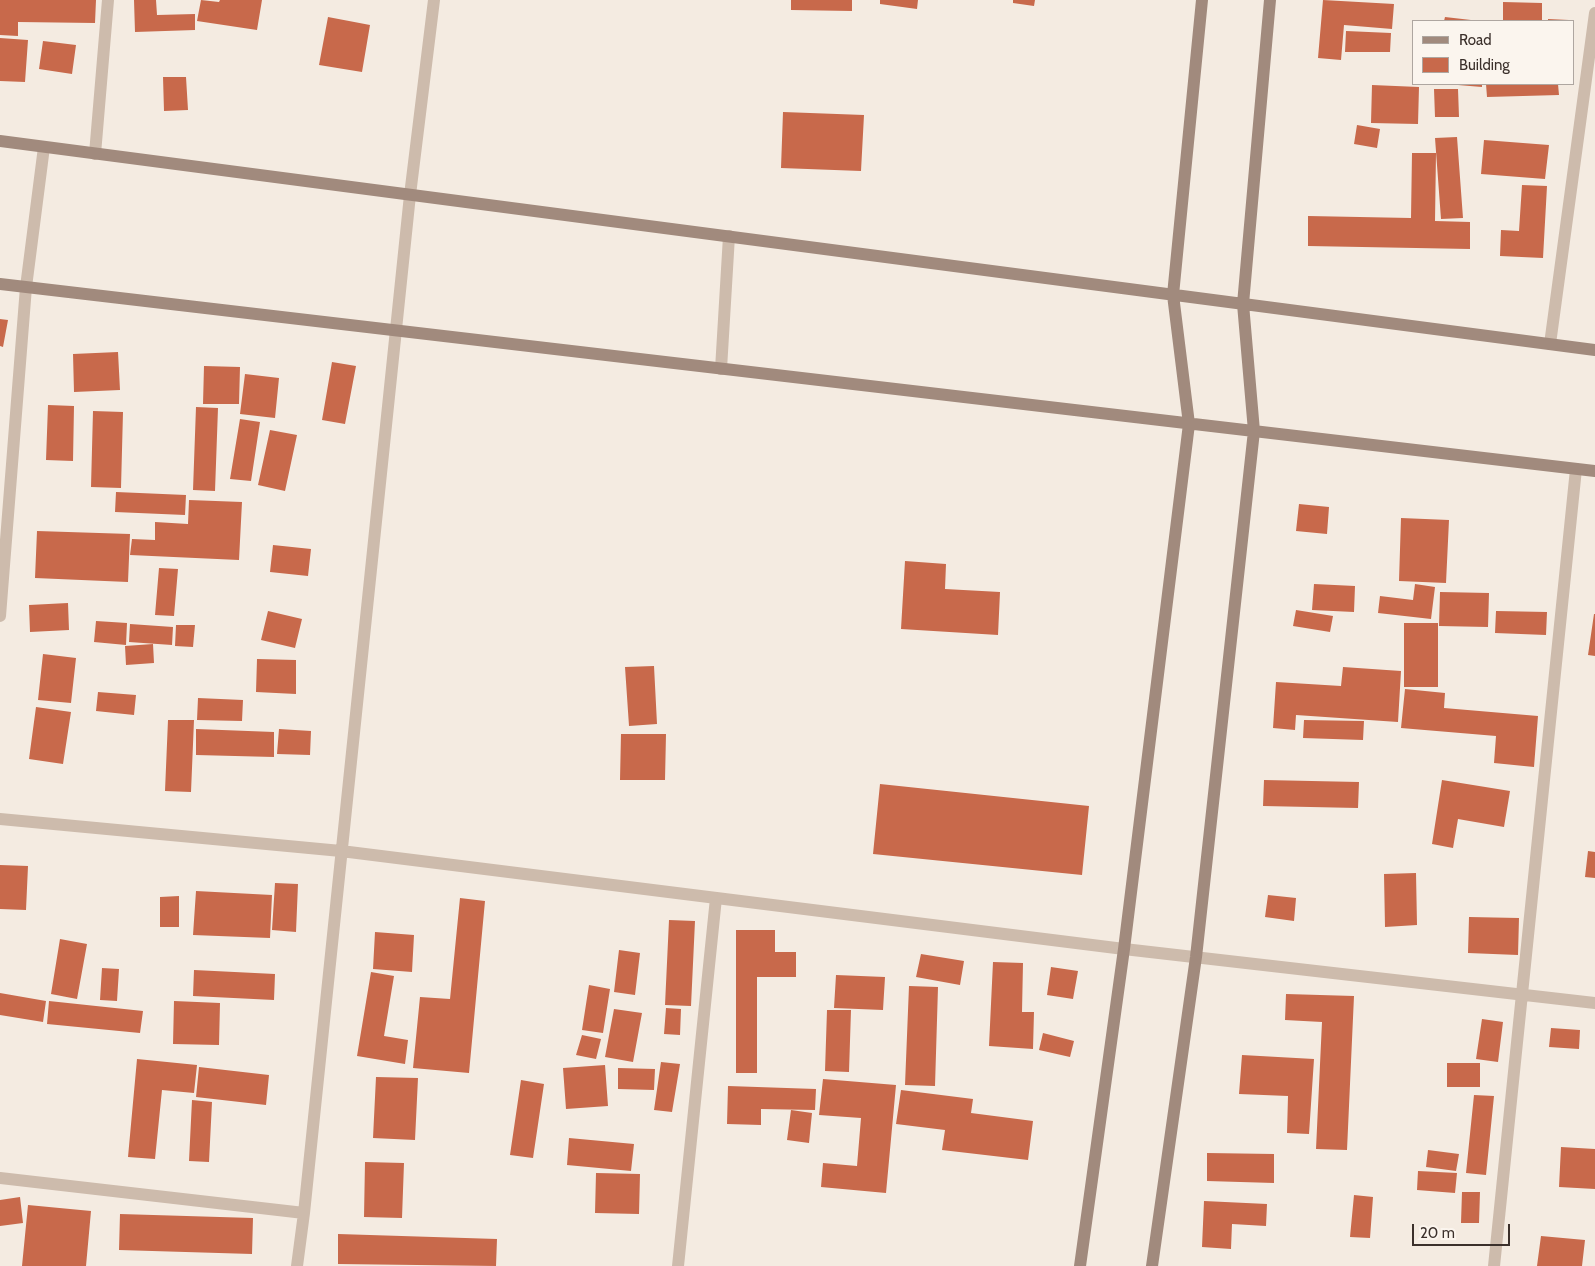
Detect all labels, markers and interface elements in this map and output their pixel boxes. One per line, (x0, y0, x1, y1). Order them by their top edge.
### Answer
legend (1412, 20, 1575, 85)
text: Road (1459, 31, 1492, 49)
text: Building (1459, 56, 1510, 74)
scale bar (1415, 1214, 1512, 1246)
text: 20 m (1420, 1224, 1455, 1242)

